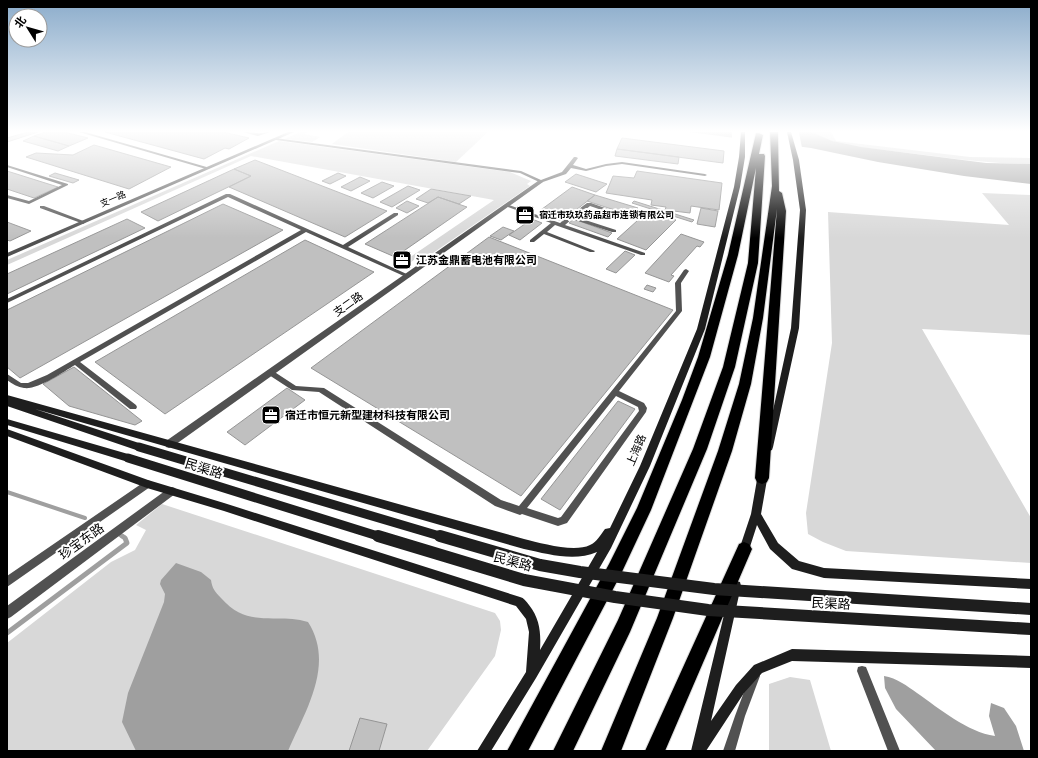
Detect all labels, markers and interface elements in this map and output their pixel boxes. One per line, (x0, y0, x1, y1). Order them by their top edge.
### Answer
north arrow (8, 8, 48, 48)
text: 北 (11, 13, 29, 31)
street label: 支一路 (98, 188, 127, 209)
office icon: 宿迁市玖玖药品超市连锁有限公司 (514, 204, 536, 226)
place label: 宿迁市玖玖药品超市连锁有限公司 (539, 209, 674, 220)
office icon: 江苏金鼎蓄电池有限公司 (391, 249, 413, 271)
place label: 江苏金鼎蓄电池有限公司 (416, 253, 537, 267)
street label: 支二路 (330, 289, 366, 319)
office icon: 宿迁市恒元新型建材科技有限公司 (260, 404, 282, 426)
place label: 宿迁市恒元新型建材科技有限公司 (285, 408, 450, 422)
street label: 上海路 (623, 432, 649, 468)
street label: 民渠路 (183, 455, 225, 482)
street label: 珍宝东路 (55, 519, 107, 564)
street label: 民渠路 (492, 548, 534, 575)
street label: 民渠路 (811, 594, 851, 613)

